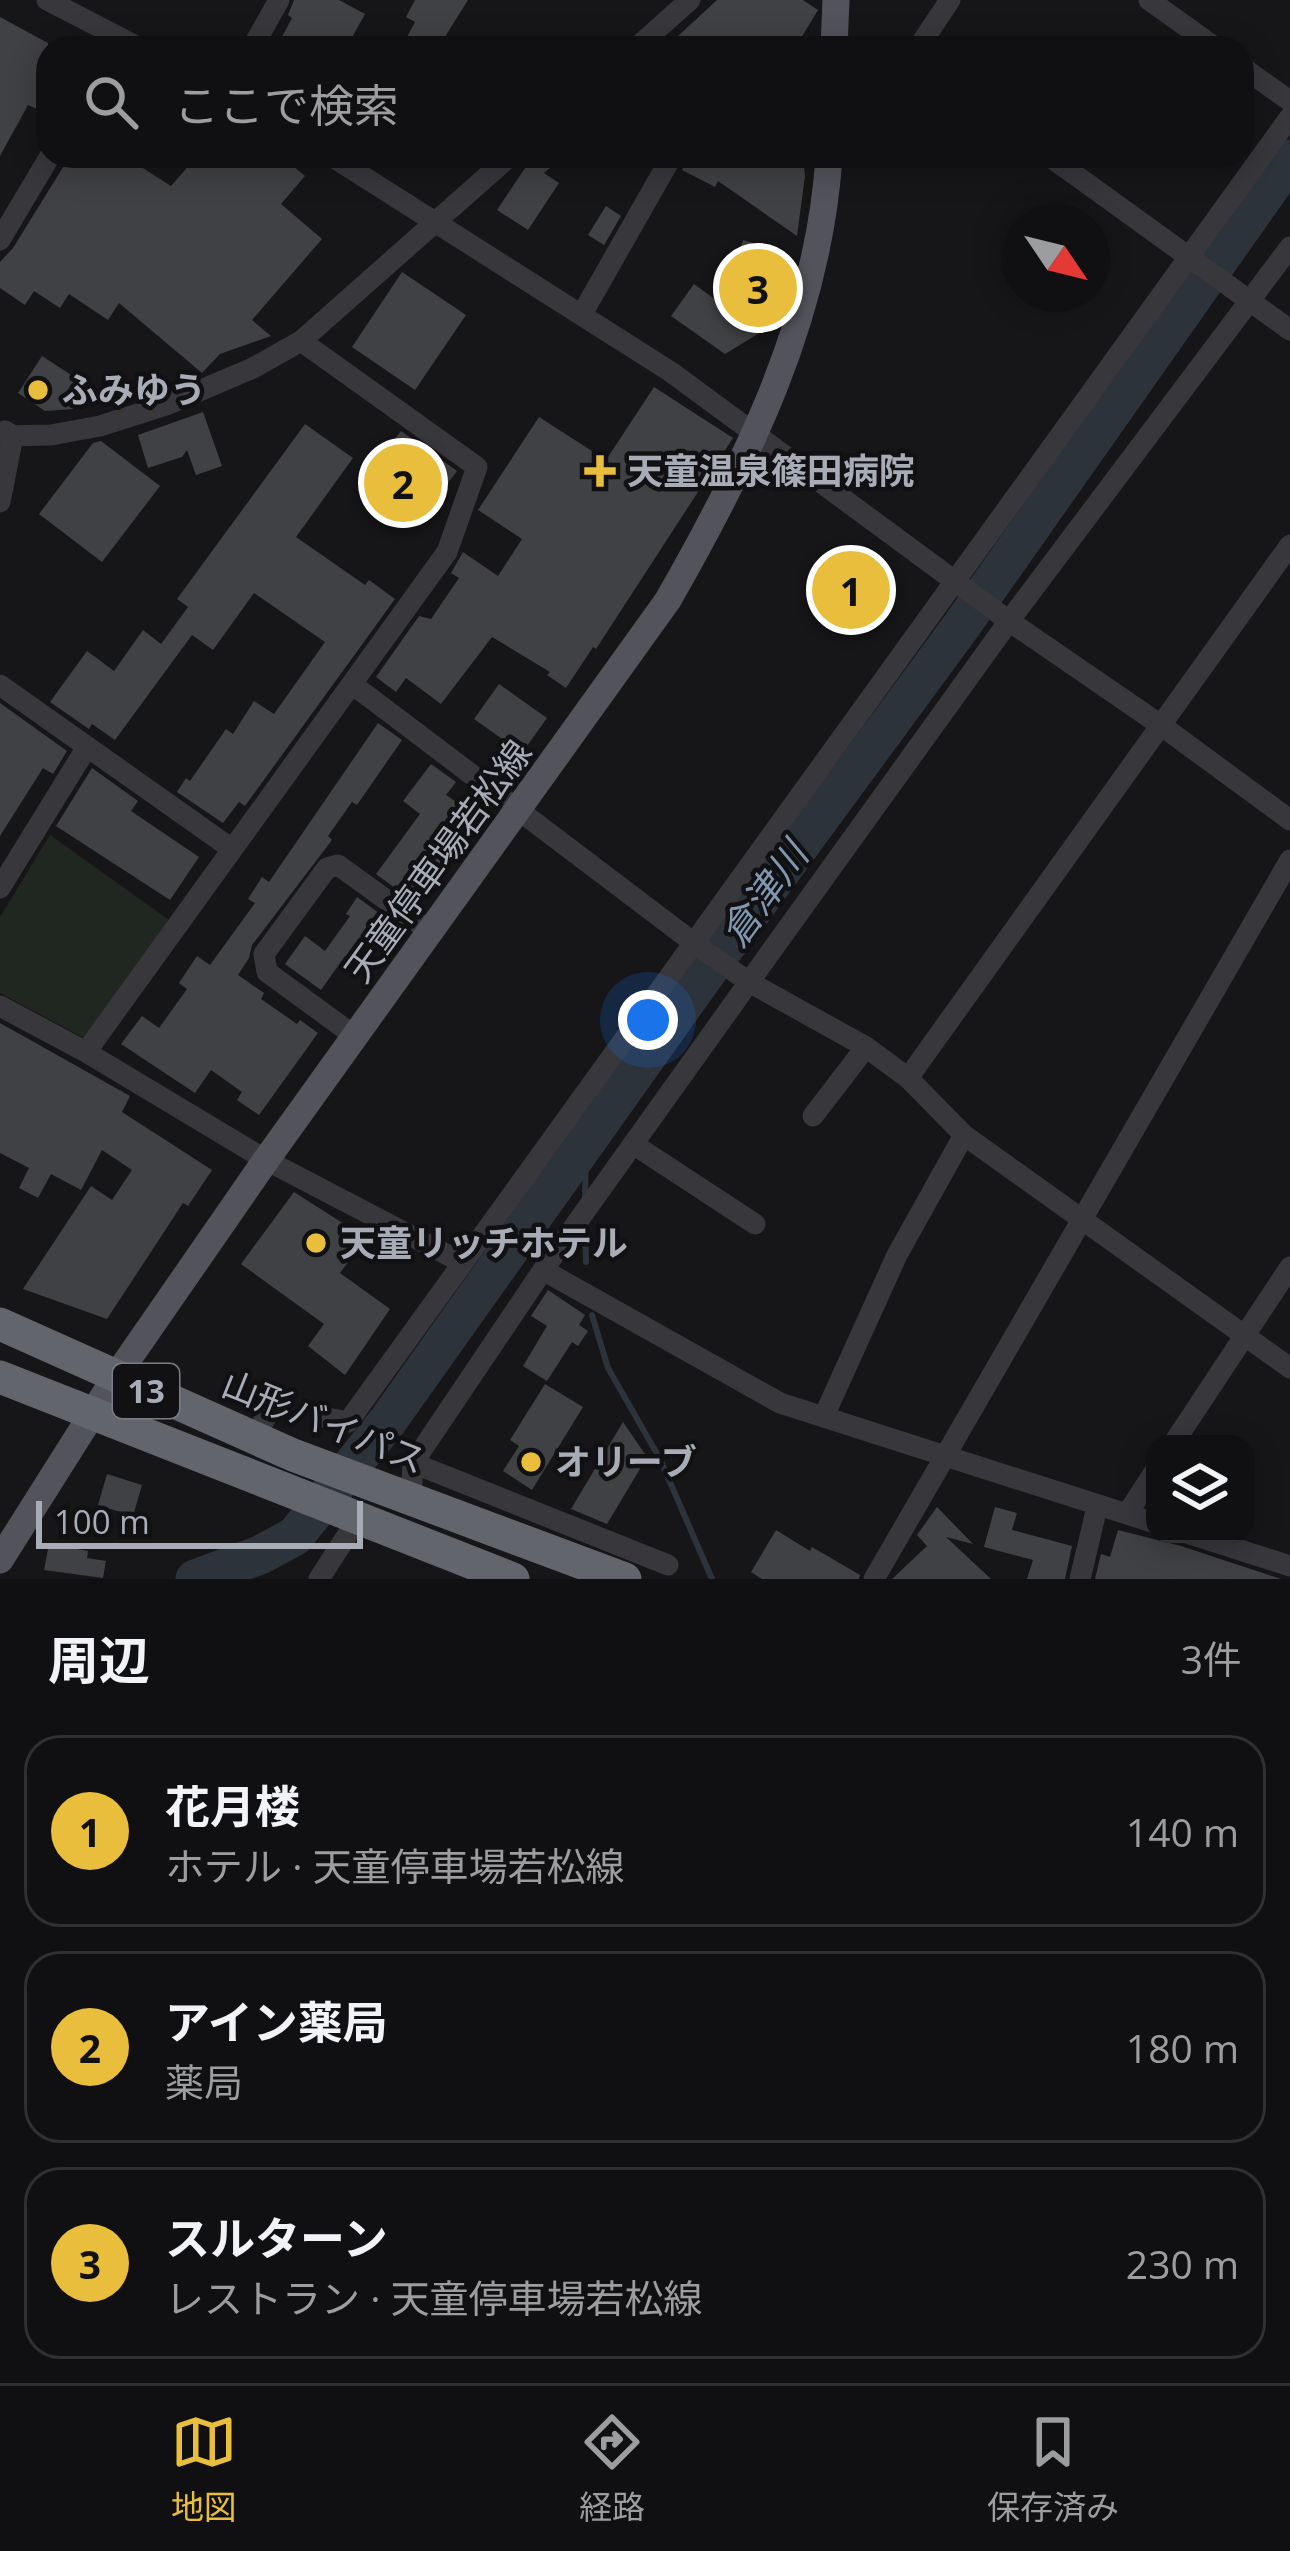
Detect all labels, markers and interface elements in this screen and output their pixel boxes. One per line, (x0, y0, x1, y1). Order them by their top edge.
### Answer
search box (36, 36, 1254, 168)
icon: search (78, 69, 144, 135)
text: ここで検索 (174, 74, 399, 135)
north arrow (1002, 204, 1110, 312)
pin: 3 (719, 243, 797, 333)
place label: ふみゆう (62, 365, 206, 414)
marker: ふみゆう (25, 377, 51, 403)
pin: 2 (364, 438, 442, 528)
place label: 天童温泉篠田病院 (627, 446, 915, 495)
marker: 天童温泉篠田病院 (584, 455, 616, 487)
pin: 1 (812, 545, 890, 635)
street label: 天童停車場若松線 (333, 730, 542, 992)
water label: 倉津川 (707, 827, 821, 956)
your location (618, 990, 678, 1050)
place label: 天童リッチホテル (340, 1218, 628, 1267)
marker: 天童リッチホテル (303, 1230, 329, 1256)
street label: 山形バイパス (215, 1358, 433, 1485)
road number: 13 (113, 1364, 179, 1418)
map controls (1146, 1435, 1254, 1543)
button: layers (1146, 1435, 1254, 1543)
place label: オリーブ (555, 1437, 697, 1486)
marker: オリーブ (518, 1449, 544, 1475)
scale bar (36, 1495, 363, 1548)
text: 100 m (54, 1499, 150, 1544)
text: 周辺 (48, 1624, 150, 1694)
text: 3件 (1181, 1632, 1242, 1685)
text: 花月楼 (165, 1775, 300, 1836)
text: 1 (79, 1805, 101, 1858)
text: 140 m (1126, 1805, 1239, 1858)
text: ホテル · 天童停車場若松線 (165, 1839, 625, 1892)
text: アイン薬局 (165, 1991, 388, 2052)
text: 2 (79, 2021, 101, 2074)
text: 180 m (1126, 2021, 1239, 2074)
text: 薬局 (165, 2055, 243, 2108)
text: スルターン (165, 2207, 388, 2268)
text: 3 (79, 2237, 101, 2290)
text: 230 m (1126, 2237, 1239, 2290)
text: レストラン · 天童停車場若松線 (165, 2271, 703, 2324)
tab: 地図 (171, 2409, 237, 2529)
tab: 経路 (579, 2409, 645, 2529)
tab: 保存済み (987, 2409, 1119, 2529)

